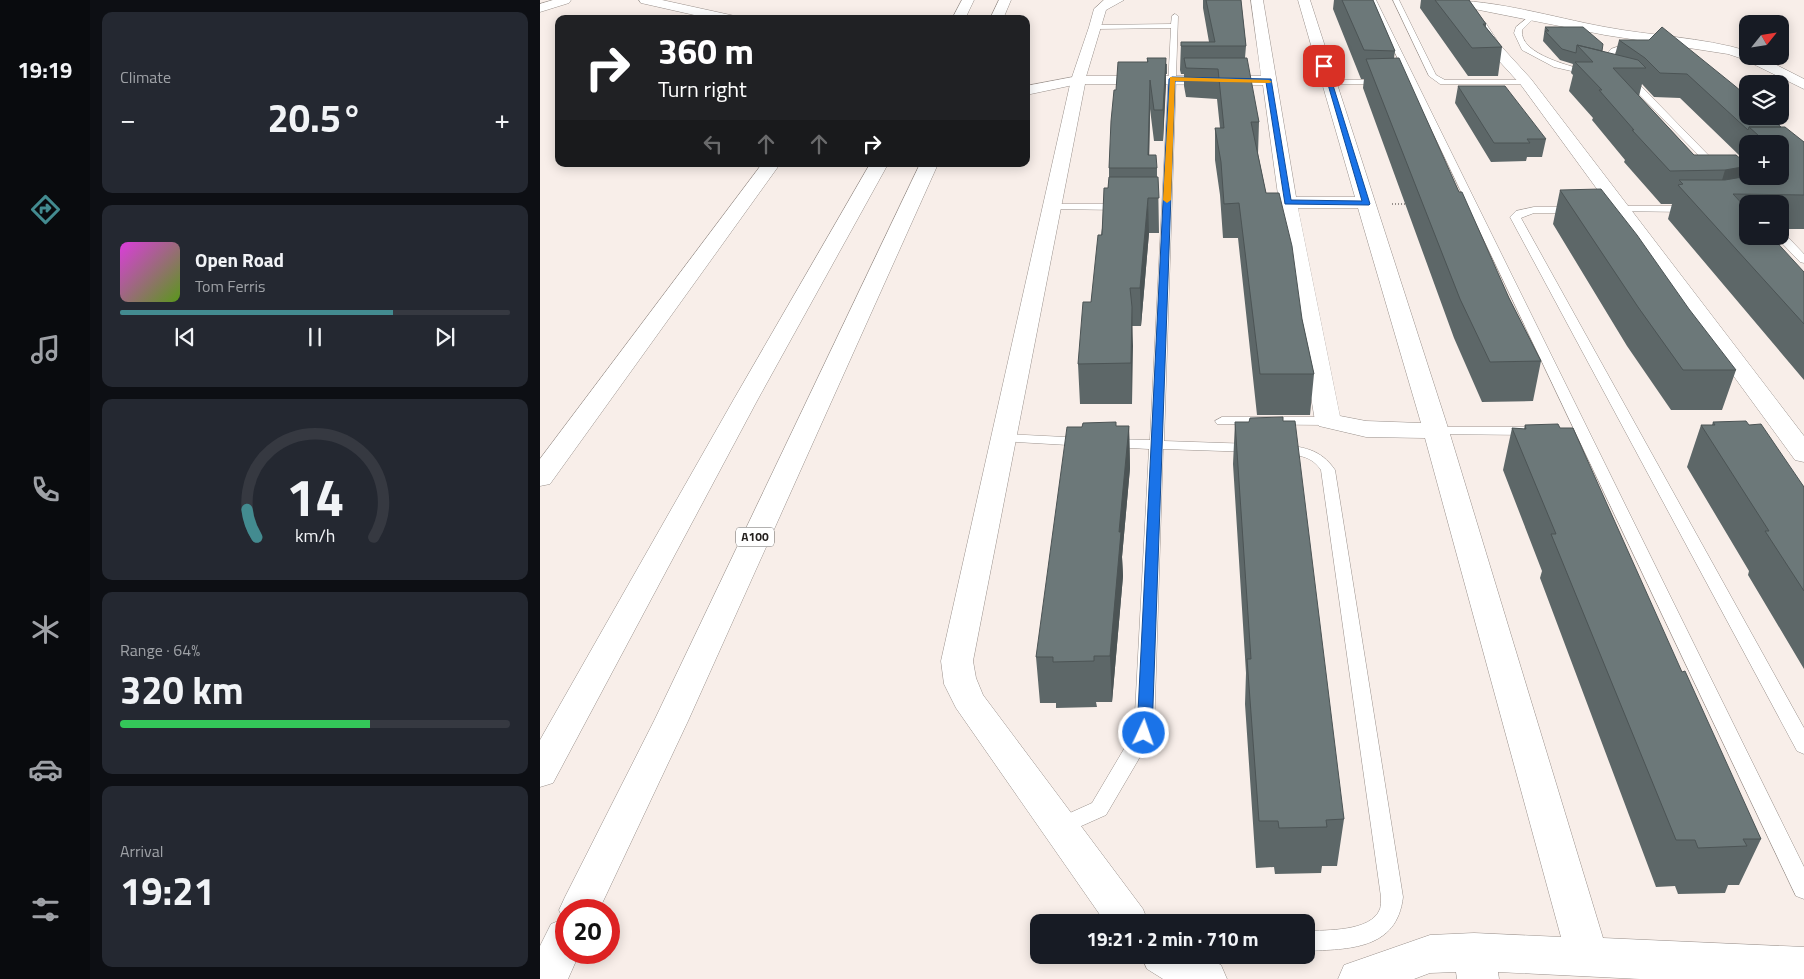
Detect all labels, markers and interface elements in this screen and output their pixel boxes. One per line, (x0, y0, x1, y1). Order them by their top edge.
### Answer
north arrow (1739, 15, 1789, 65)
map controls (1739, 15, 1789, 245)
text: 360 m (658, 24, 754, 78)
icon: right (575, 35, 640, 100)
pin (1303, 45, 1345, 87)
icon: arrive (1310, 52, 1338, 80)
text: 19:19 (18, 53, 72, 87)
text: Climate (120, 65, 171, 89)
text: Turn right (658, 72, 747, 106)
button: layers (1739, 75, 1789, 125)
text: 20.5° (268, 89, 362, 147)
text: − (120, 97, 136, 140)
text: + (494, 97, 510, 140)
icon: left (699, 130, 727, 158)
icon: ahead (752, 130, 780, 158)
icon: ahead (805, 130, 833, 158)
icon: right (858, 130, 886, 158)
button: + (1739, 135, 1789, 185)
icon: directions (28, 192, 63, 227)
button: − (1739, 195, 1789, 245)
text: Open Road (195, 245, 284, 274)
text: Tom Ferris (195, 274, 266, 298)
icon: previous (171, 323, 199, 351)
icon: pause (301, 323, 329, 351)
icon: next (431, 323, 459, 351)
icon: music (28, 332, 63, 367)
text: 14 (286, 457, 344, 536)
icon: phone (28, 472, 63, 507)
text: km/h (295, 522, 335, 549)
road number: A100 (736, 528, 774, 546)
icon: climate (28, 612, 63, 647)
text: Range · 64% (120, 638, 200, 662)
text: 320 km (120, 661, 244, 719)
position arrow (1117, 706, 1169, 758)
icon: car (28, 752, 63, 787)
text: Arrival (120, 839, 163, 863)
text: 19:21 (120, 862, 215, 920)
icon: filters (28, 892, 63, 927)
speed limit sign: 20 (555, 899, 620, 964)
text: 19:21 · 2 min · 710 m (1086, 924, 1259, 953)

